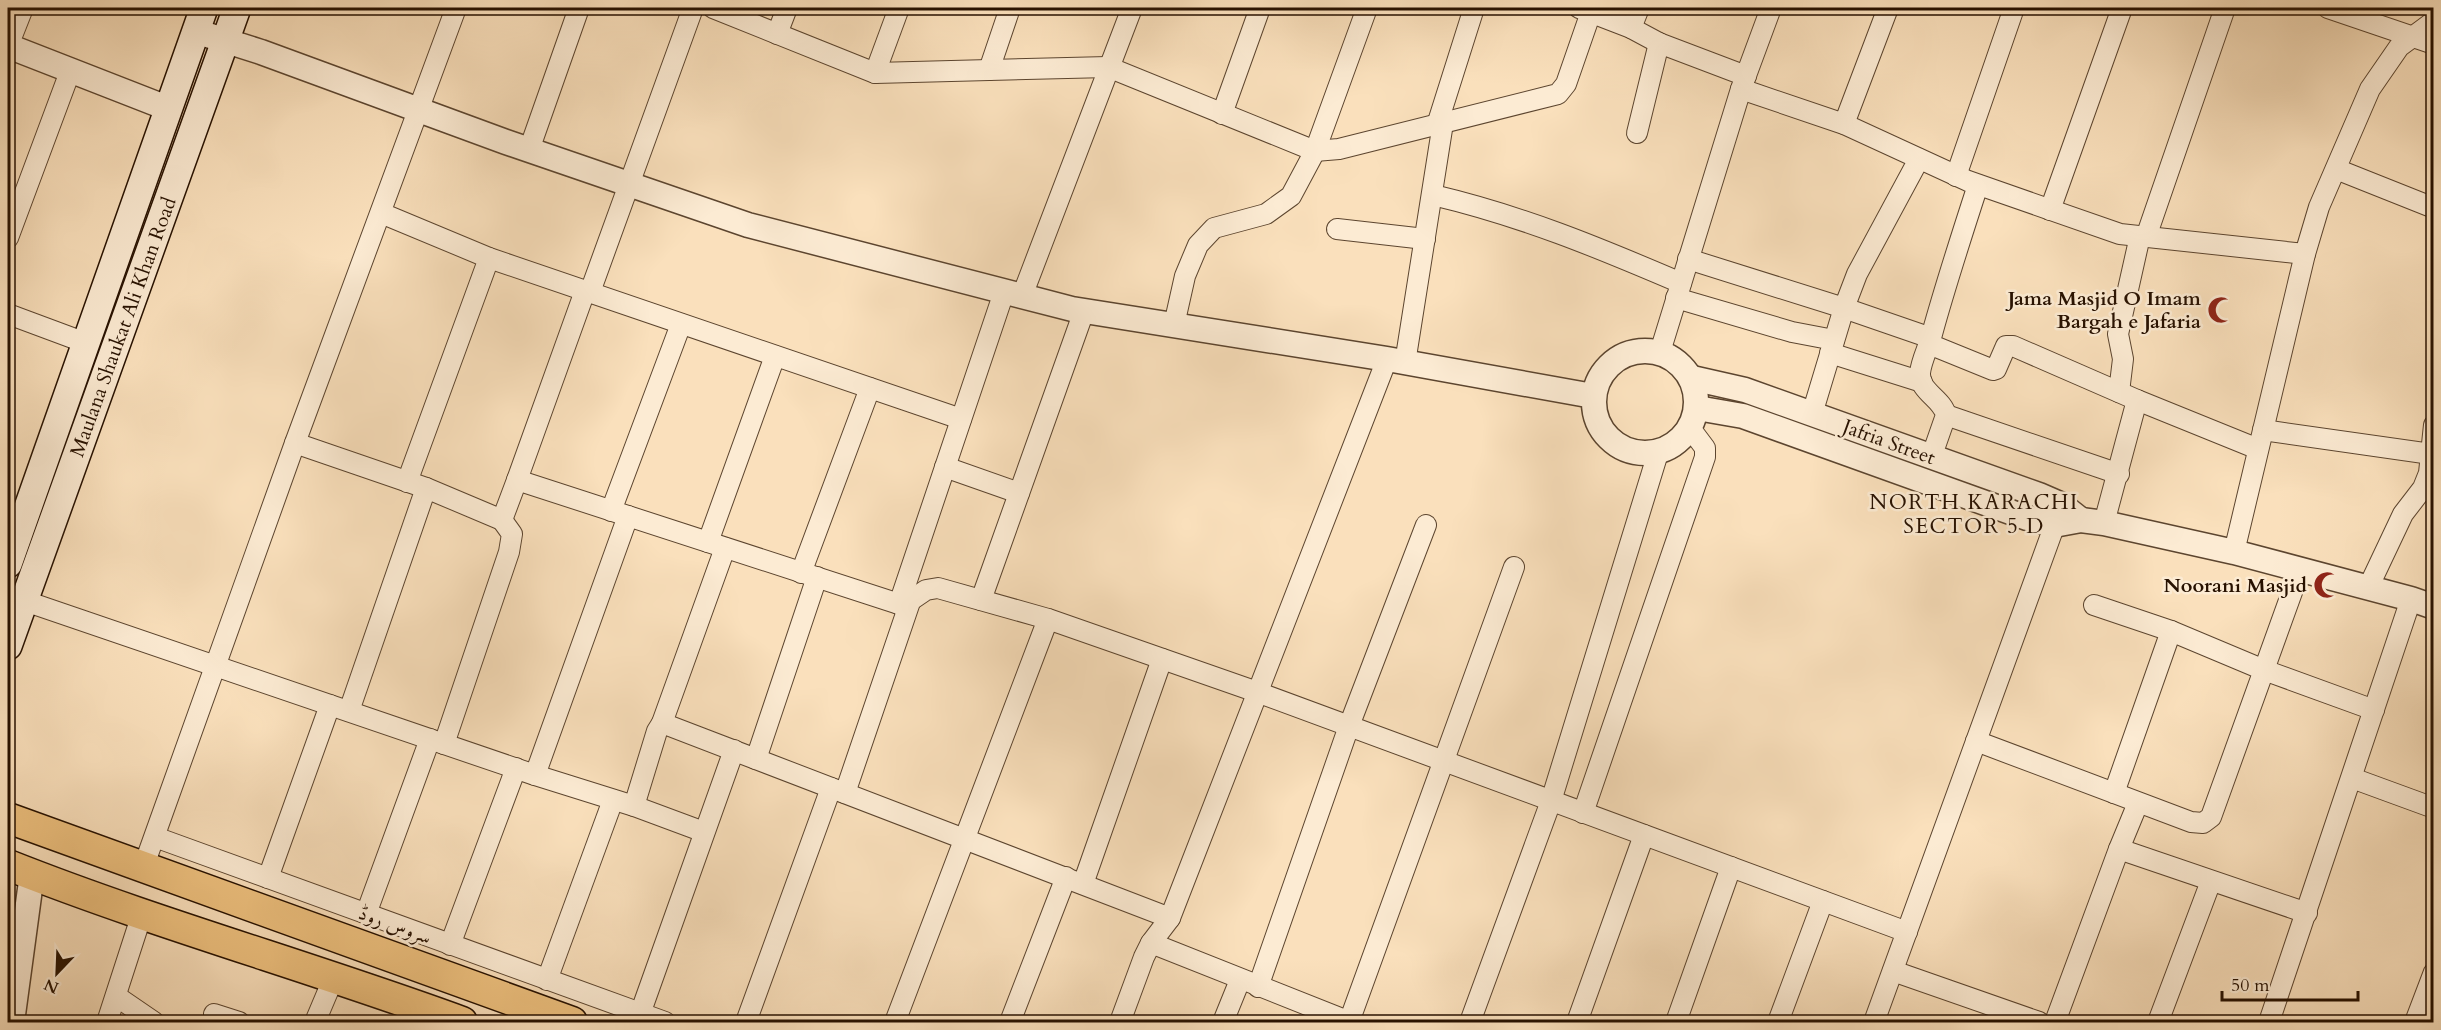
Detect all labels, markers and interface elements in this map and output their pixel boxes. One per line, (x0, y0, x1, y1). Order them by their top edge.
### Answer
street label: Maulana Shaukat Ali Khan Road (63, 193, 183, 461)
place label: Jama Masjid O Imam Bargah e Jafaria (2005, 285, 2202, 335)
mosque icon: Jama Masjid O Imam Bargah e Jafaria (2206, 295, 2236, 325)
street label: Jafria Street (1836, 412, 1940, 471)
district label: NORTH KARACHI SECTOR 5 D (1869, 488, 2079, 541)
mosque icon: Noorani Masjid (2312, 570, 2342, 600)
place label: Noorani Masjid (2163, 572, 2308, 599)
street label: سروس روڈ (355, 899, 435, 951)
north arrow (27, 943, 87, 1003)
scale bar (2222, 964, 2358, 1002)
text: N (41, 973, 62, 999)
text: 50 m (2231, 973, 2270, 998)

